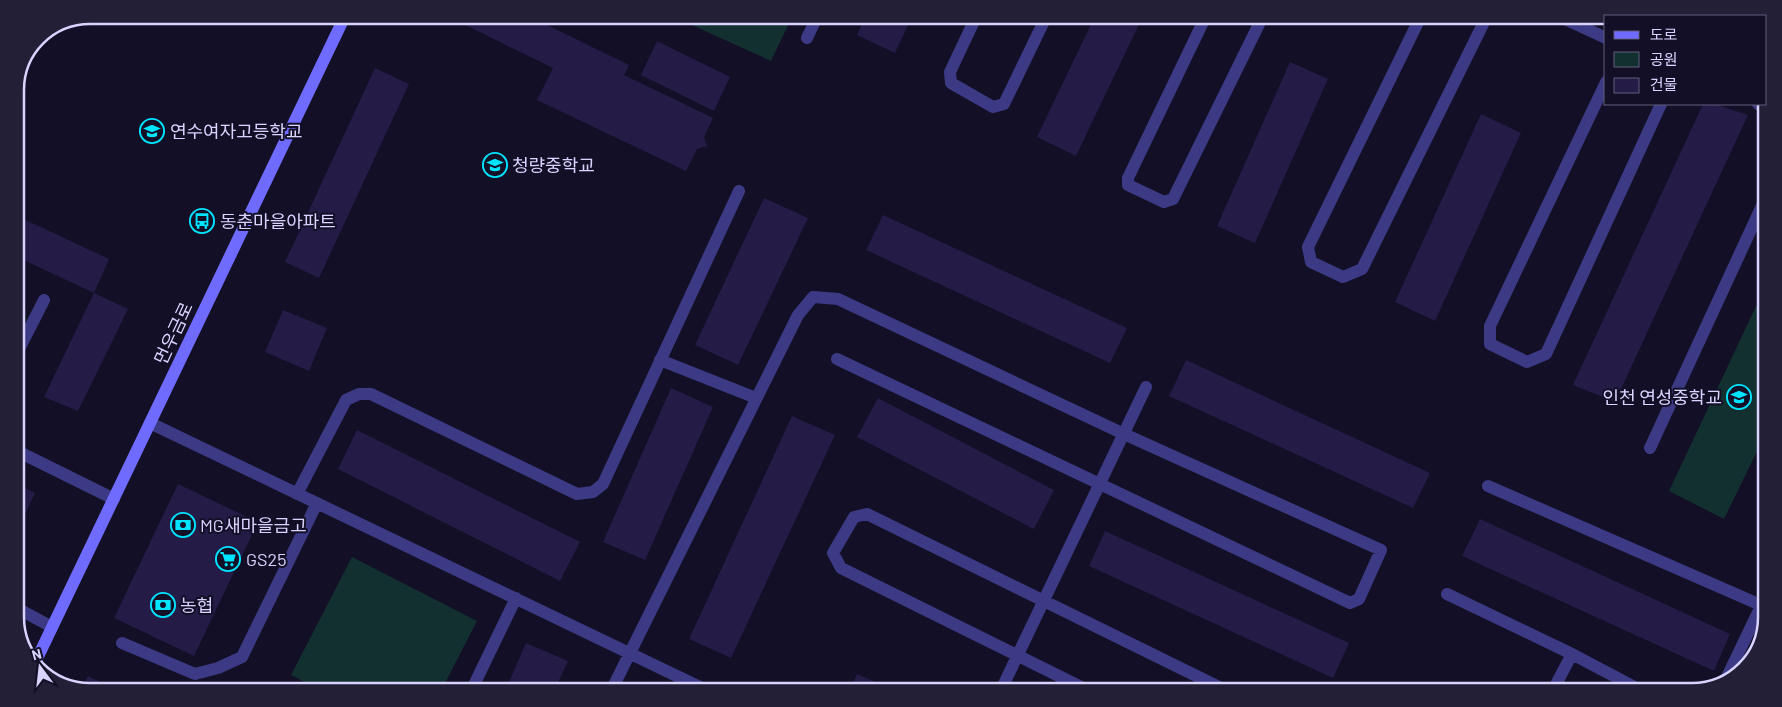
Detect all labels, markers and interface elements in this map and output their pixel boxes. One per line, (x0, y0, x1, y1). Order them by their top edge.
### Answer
legend (1604, 15, 1767, 105)
text: 도로 (1650, 25, 1678, 43)
text: 공원 (1650, 50, 1678, 68)
text: 건물 (1650, 75, 1678, 93)
school or university icon: 연수여자고등학교 (139, 118, 165, 144)
place label: 연수여자고등학교 (170, 120, 302, 142)
school or university icon: 청량중학교 (482, 152, 508, 178)
place label: 청량중학교 (512, 154, 595, 176)
bus stop icon: 동춘마을아파트 (189, 208, 215, 234)
place label: 동춘마을아파트 (220, 210, 336, 232)
street label: 먼우금로 (149, 298, 197, 368)
school or university icon: 인천 연성중학교 (1726, 384, 1752, 410)
place label: 인천 연성중학교 (1602, 386, 1722, 408)
bank icon: MG새마을금고 (170, 512, 196, 538)
place label: MG새마을금고 (200, 514, 307, 536)
supermarket icon: GS25 (215, 546, 241, 572)
place label: GS25 (246, 548, 286, 570)
bank icon: 농협 (150, 592, 176, 618)
place label: 농협 (180, 594, 213, 616)
north arrow (15, 642, 65, 692)
text: N (30, 645, 43, 663)

